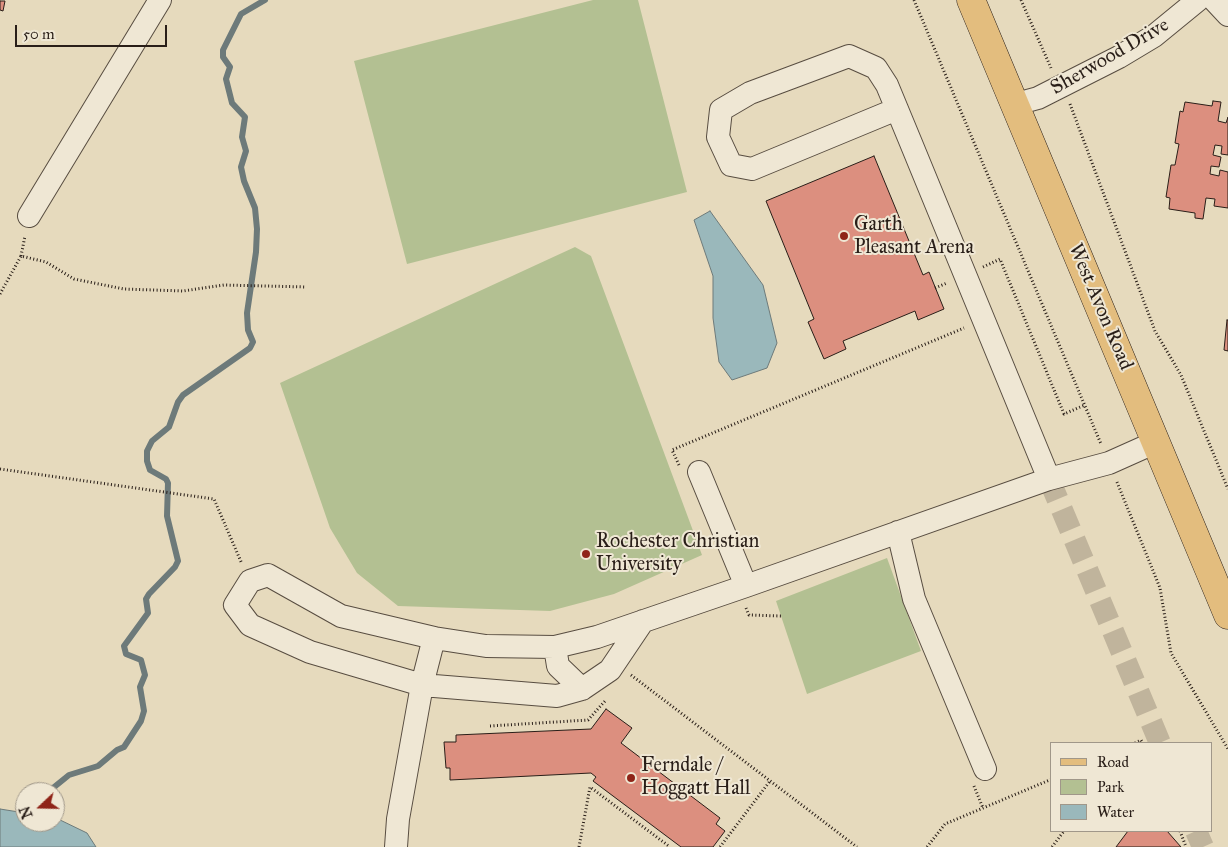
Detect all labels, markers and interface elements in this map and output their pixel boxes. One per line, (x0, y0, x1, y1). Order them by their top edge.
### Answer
street label: Sherwood Drive (1047, 13, 1173, 101)
scale bar (18, 15, 170, 47)
text: 50 m (23, 25, 55, 43)
place label: Garth Pleasant Arena (854, 213, 974, 260)
marker: Garth Pleasant Arena (838, 230, 850, 242)
street label: West Avon Road (1063, 240, 1137, 374)
place label: Rochester Christian University (596, 530, 759, 577)
marker: Rochester Christian University (580, 548, 592, 560)
legend (1050, 742, 1213, 832)
text: Road (1097, 753, 1129, 771)
place label: Ferndale / Hoggatt Hall (641, 754, 750, 801)
marker: Ferndale / Hoggatt Hall (625, 772, 637, 784)
text: Park (1097, 778, 1124, 796)
north arrow (15, 782, 65, 832)
text: Water (1097, 803, 1134, 821)
text: N (16, 804, 37, 821)

